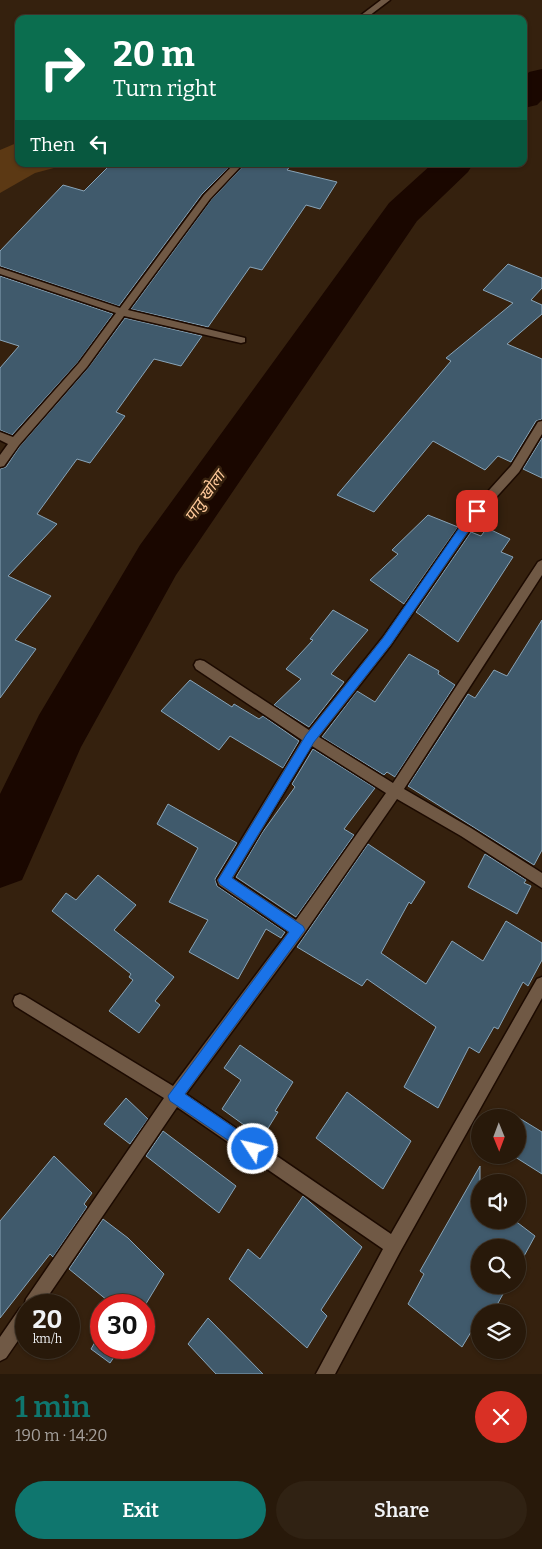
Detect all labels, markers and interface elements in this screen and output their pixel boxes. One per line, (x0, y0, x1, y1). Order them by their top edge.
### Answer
text: 20 m (113, 33, 195, 75)
icon: right (30, 35, 95, 100)
text: Turn right (113, 75, 216, 102)
icon: left (85, 130, 113, 158)
text: Then (30, 133, 75, 156)
water label: पातु खोला (180, 465, 231, 526)
pin (456, 490, 498, 532)
icon: arrive (463, 497, 491, 525)
north arrow (471, 1109, 526, 1164)
map controls (471, 1109, 526, 1359)
position arrow (226, 1122, 278, 1174)
button: sound (471, 1174, 526, 1229)
button: search (471, 1239, 526, 1294)
speed limit sign: 30 (90, 1294, 155, 1359)
button: layers (471, 1304, 526, 1359)
text: 20 (33, 1305, 62, 1335)
text: km/h (33, 1332, 62, 1346)
text: 1 min (15, 1389, 90, 1425)
button: close (475, 1391, 527, 1443)
text: 190 m · 14:20 (15, 1426, 108, 1445)
button: Exit (15, 1481, 266, 1539)
button: Share (276, 1481, 527, 1539)

